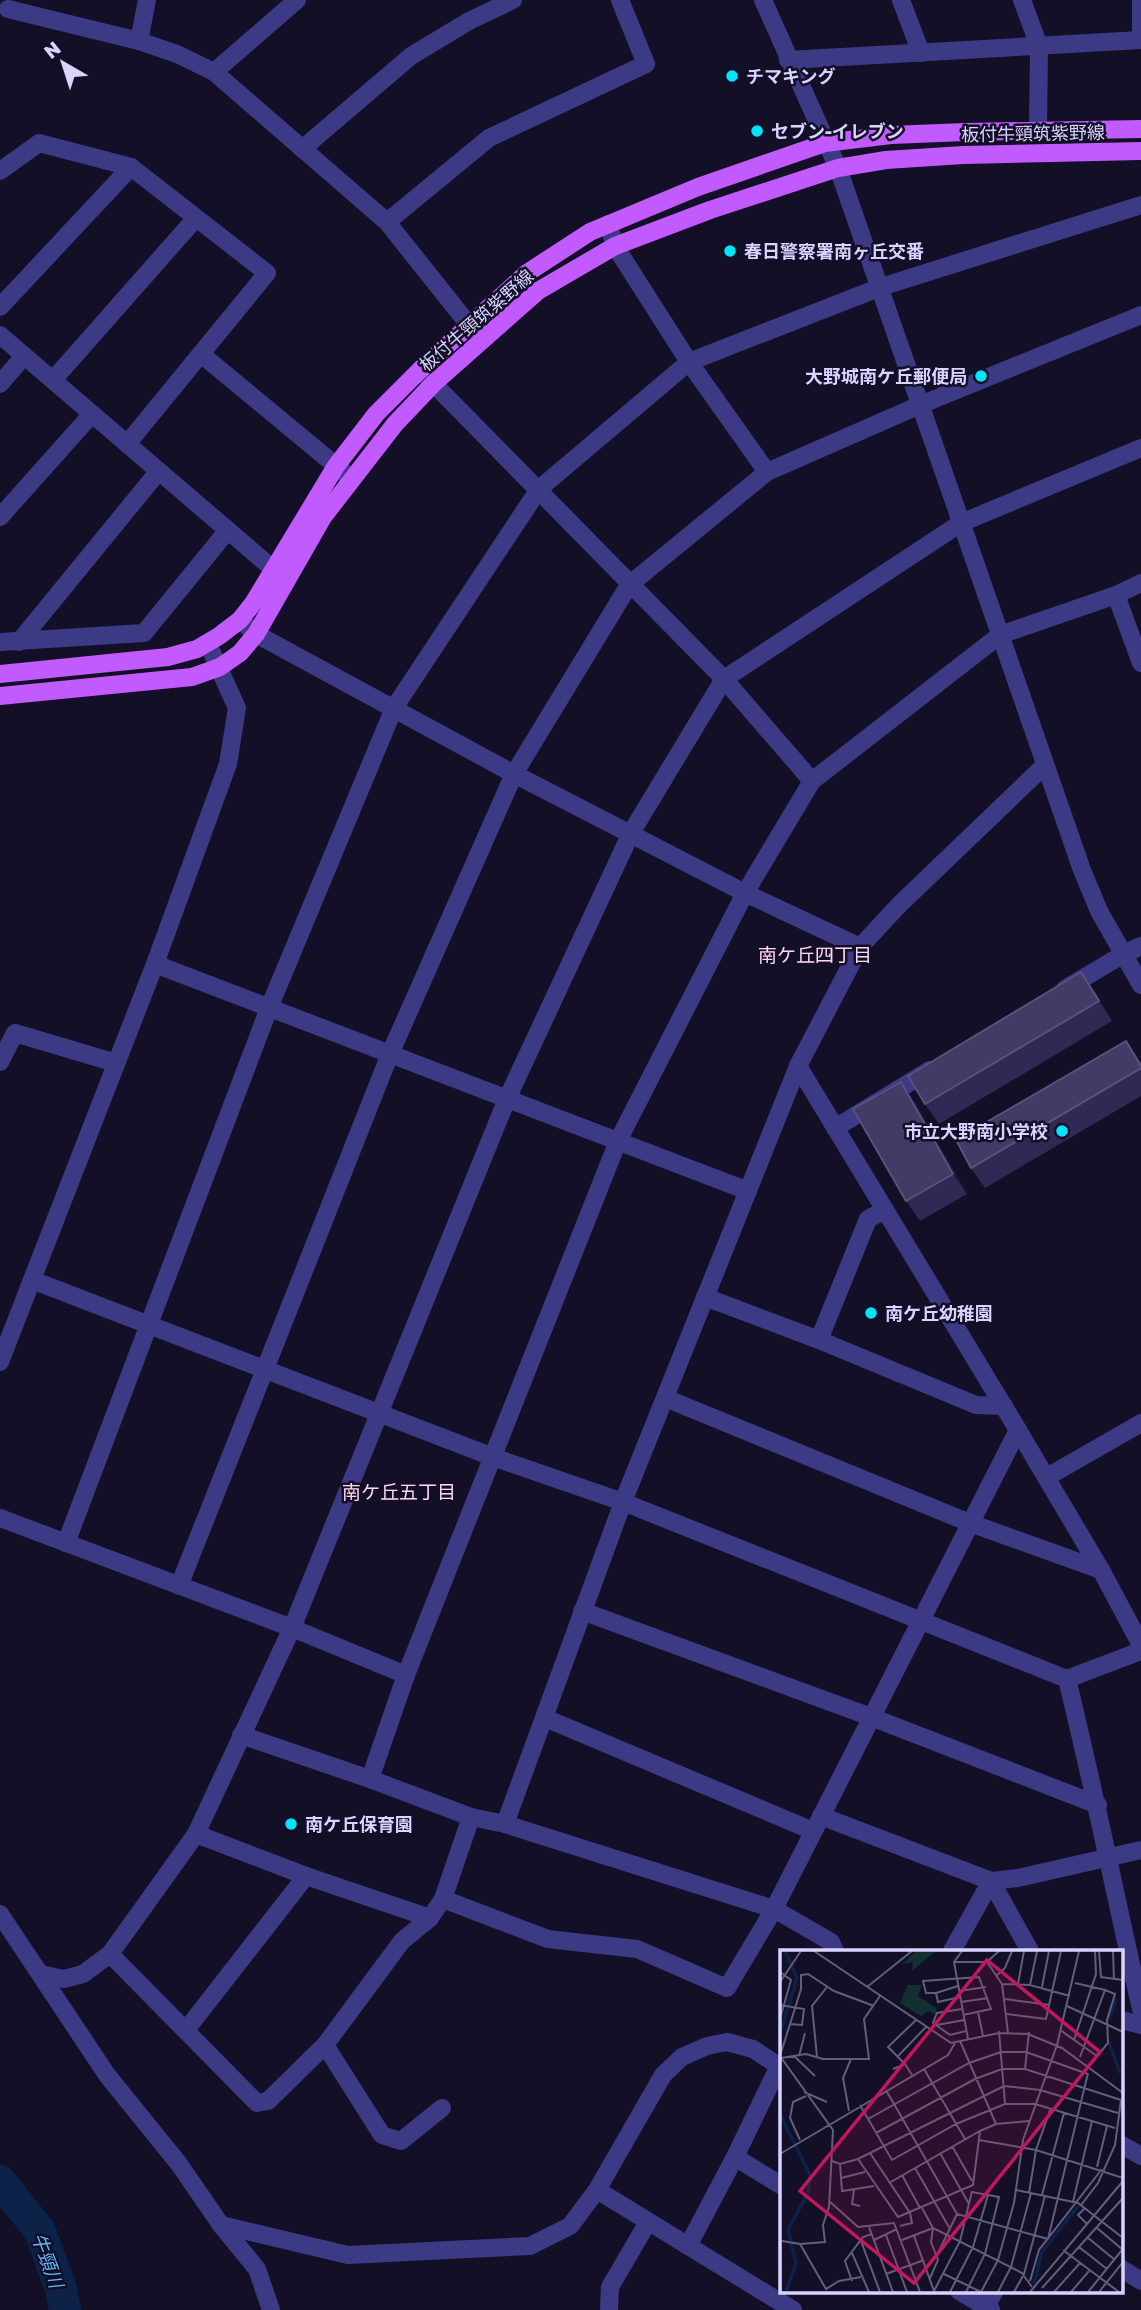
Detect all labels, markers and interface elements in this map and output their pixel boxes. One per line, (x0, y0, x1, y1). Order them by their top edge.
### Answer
north arrow (28, 28, 98, 98)
text: N (39, 36, 65, 63)
place label: チマキング (746, 65, 835, 87)
marker: チマキング (724, 68, 740, 84)
place label: セブン-イレブン (771, 120, 904, 142)
street label: 板付牛頸筑紫野線 (961, 121, 1105, 145)
marker: セブン-イレブン (749, 123, 765, 139)
place label: 春日警察署南ヶ丘交番 (744, 240, 924, 262)
marker: 春日警察署南ヶ丘交番 (722, 243, 738, 259)
street label: 板付牛頸筑紫野線 (414, 264, 538, 376)
place label: 大野城南ケ丘郵便局 (805, 365, 967, 387)
marker: 大野城南ケ丘郵便局 (973, 368, 989, 384)
district label: 南ケ丘四丁目 (758, 943, 872, 966)
place label: 市立大野南小学校 (904, 1120, 1048, 1142)
marker: 市立大野南小学校 (1054, 1123, 1070, 1139)
place label: 南ケ丘幼稚園 (885, 1302, 993, 1324)
marker: 南ケ丘幼稚園 (863, 1305, 879, 1321)
district label: 南ケ丘五丁目 (342, 1480, 456, 1503)
place label: 南ケ丘保育園 (305, 1813, 413, 1835)
marker: 南ケ丘保育園 (283, 1816, 299, 1832)
inset map (780, 1950, 1124, 2292)
water label: 牛頸川 (27, 2229, 69, 2293)

